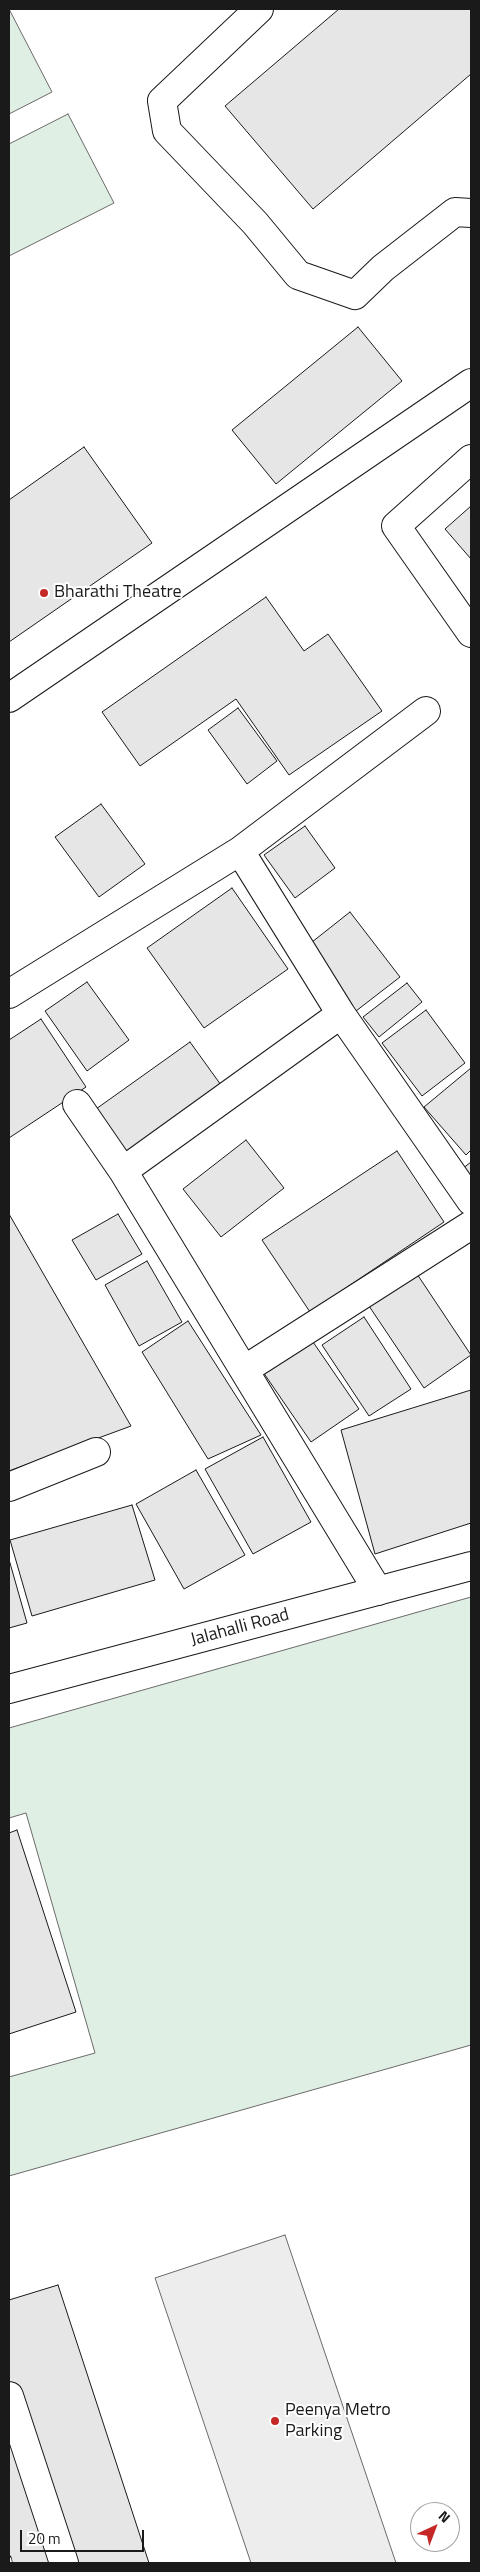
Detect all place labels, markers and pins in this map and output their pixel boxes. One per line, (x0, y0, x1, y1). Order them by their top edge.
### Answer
place label: Bharathi Theatre (54, 582, 182, 604)
marker: Bharathi Theatre (38, 587, 50, 599)
place label: Peenya Metro Parking (285, 2400, 391, 2442)
marker: Peenya Metro Parking (269, 2415, 281, 2427)

